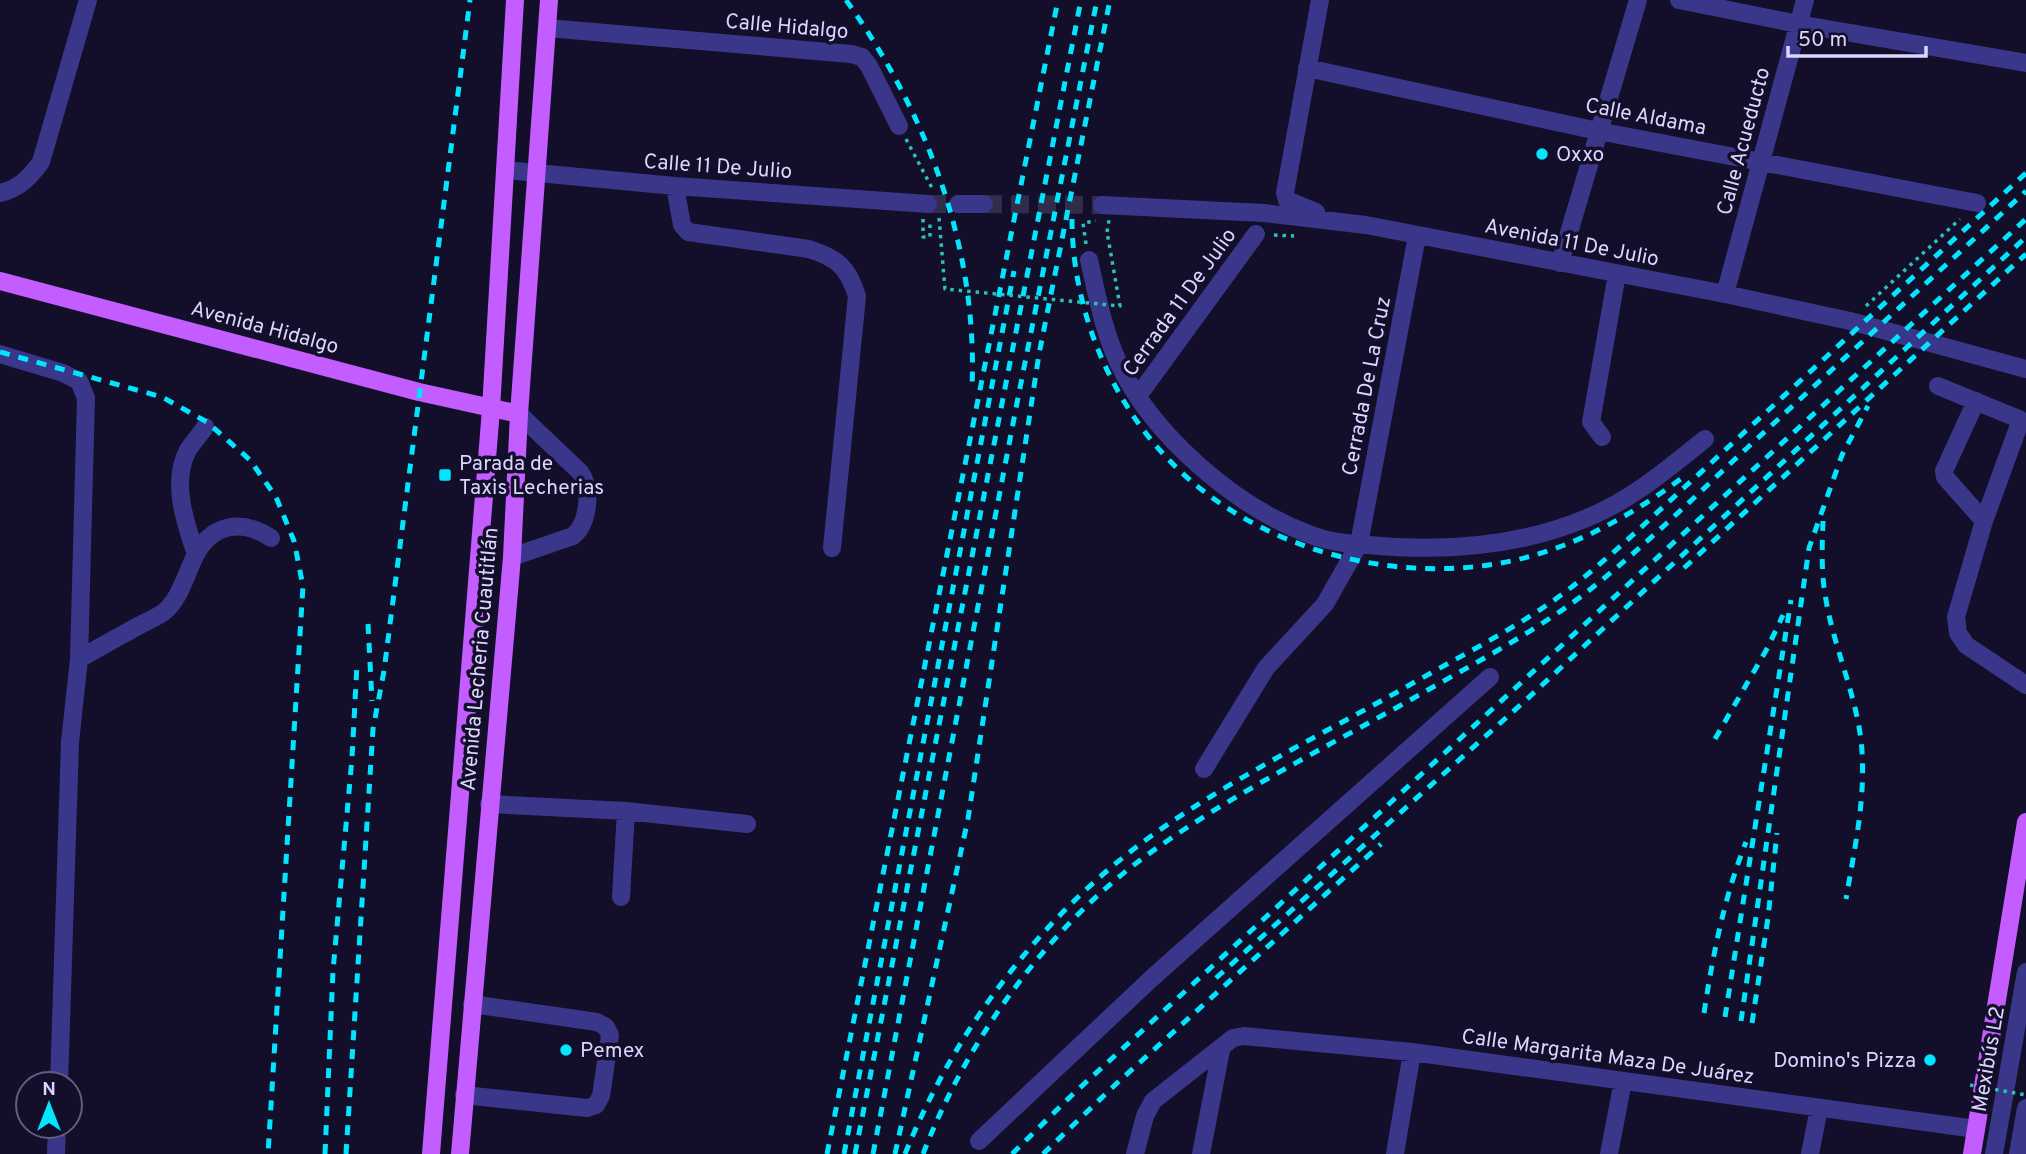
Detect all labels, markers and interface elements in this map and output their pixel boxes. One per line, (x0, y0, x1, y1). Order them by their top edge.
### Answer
street label: Calle Hidalgo (724, 9, 850, 46)
scale bar (1788, 14, 1926, 58)
text: 50 m (1798, 27, 1847, 54)
street label: Calle Acueducto (1712, 64, 1777, 218)
street label: Calle Aldama (1583, 92, 1709, 142)
place label: Oxxo (1556, 142, 1604, 169)
marker: Oxxo (1534, 146, 1550, 162)
street label: Calle 11 De Julio (643, 149, 793, 186)
street label: Avenida 11 De Julio (1482, 213, 1661, 274)
street label: Cerrada 11 De Julio (1117, 223, 1243, 382)
street label: Cerrada De La Cruz (1337, 294, 1398, 478)
street label: Avenida Hidalgo (188, 296, 342, 361)
place label: Parada de Taxis Lecherias (459, 451, 604, 502)
marker: Parada de Taxis Lecherias (437, 467, 453, 483)
street label: Avenida Lecheria Cuautitlán (456, 526, 505, 792)
street label: Mexibús L2 (1967, 1004, 2012, 1114)
street label: Calle Margarita Maza De Juárez (1460, 1024, 1756, 1091)
place label: Pemex (580, 1038, 645, 1065)
marker: Pemex (558, 1042, 574, 1058)
place label: Domino's Pizza (1773, 1048, 1916, 1075)
marker: Domino's Pizza (1922, 1052, 1938, 1068)
north arrow (14, 1070, 84, 1140)
text: N (42, 1078, 56, 1102)

